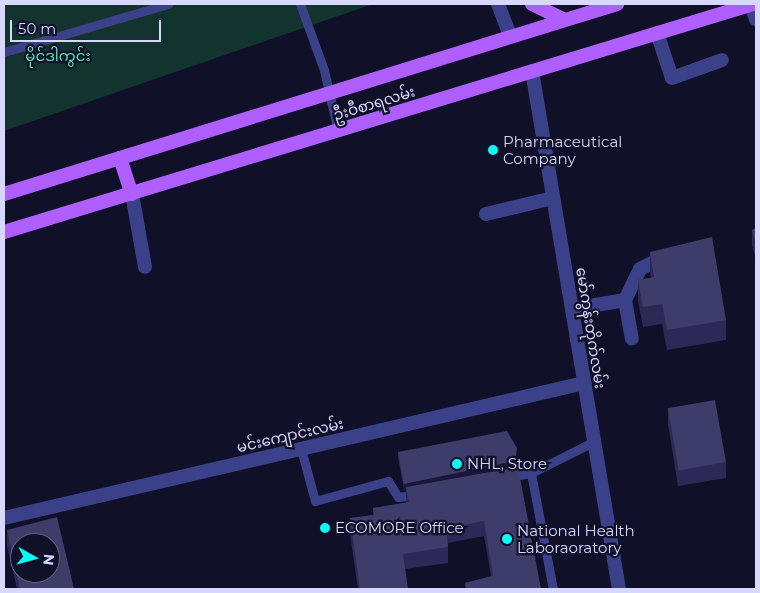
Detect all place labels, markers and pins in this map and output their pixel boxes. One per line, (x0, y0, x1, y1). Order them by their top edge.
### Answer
place label: Pharmaceutical Company (503, 132, 622, 167)
marker: Pharmaceutical Company (487, 144, 499, 156)
place label: NHL, Store (467, 455, 547, 473)
marker: NHL, Store (451, 458, 463, 470)
place label: ECOMORE Office (335, 519, 464, 537)
place label: National Health Laboraoratory (517, 521, 635, 556)
marker: ECOMORE Office (319, 522, 331, 534)
marker: National Health Laboraoratory (501, 533, 513, 545)

